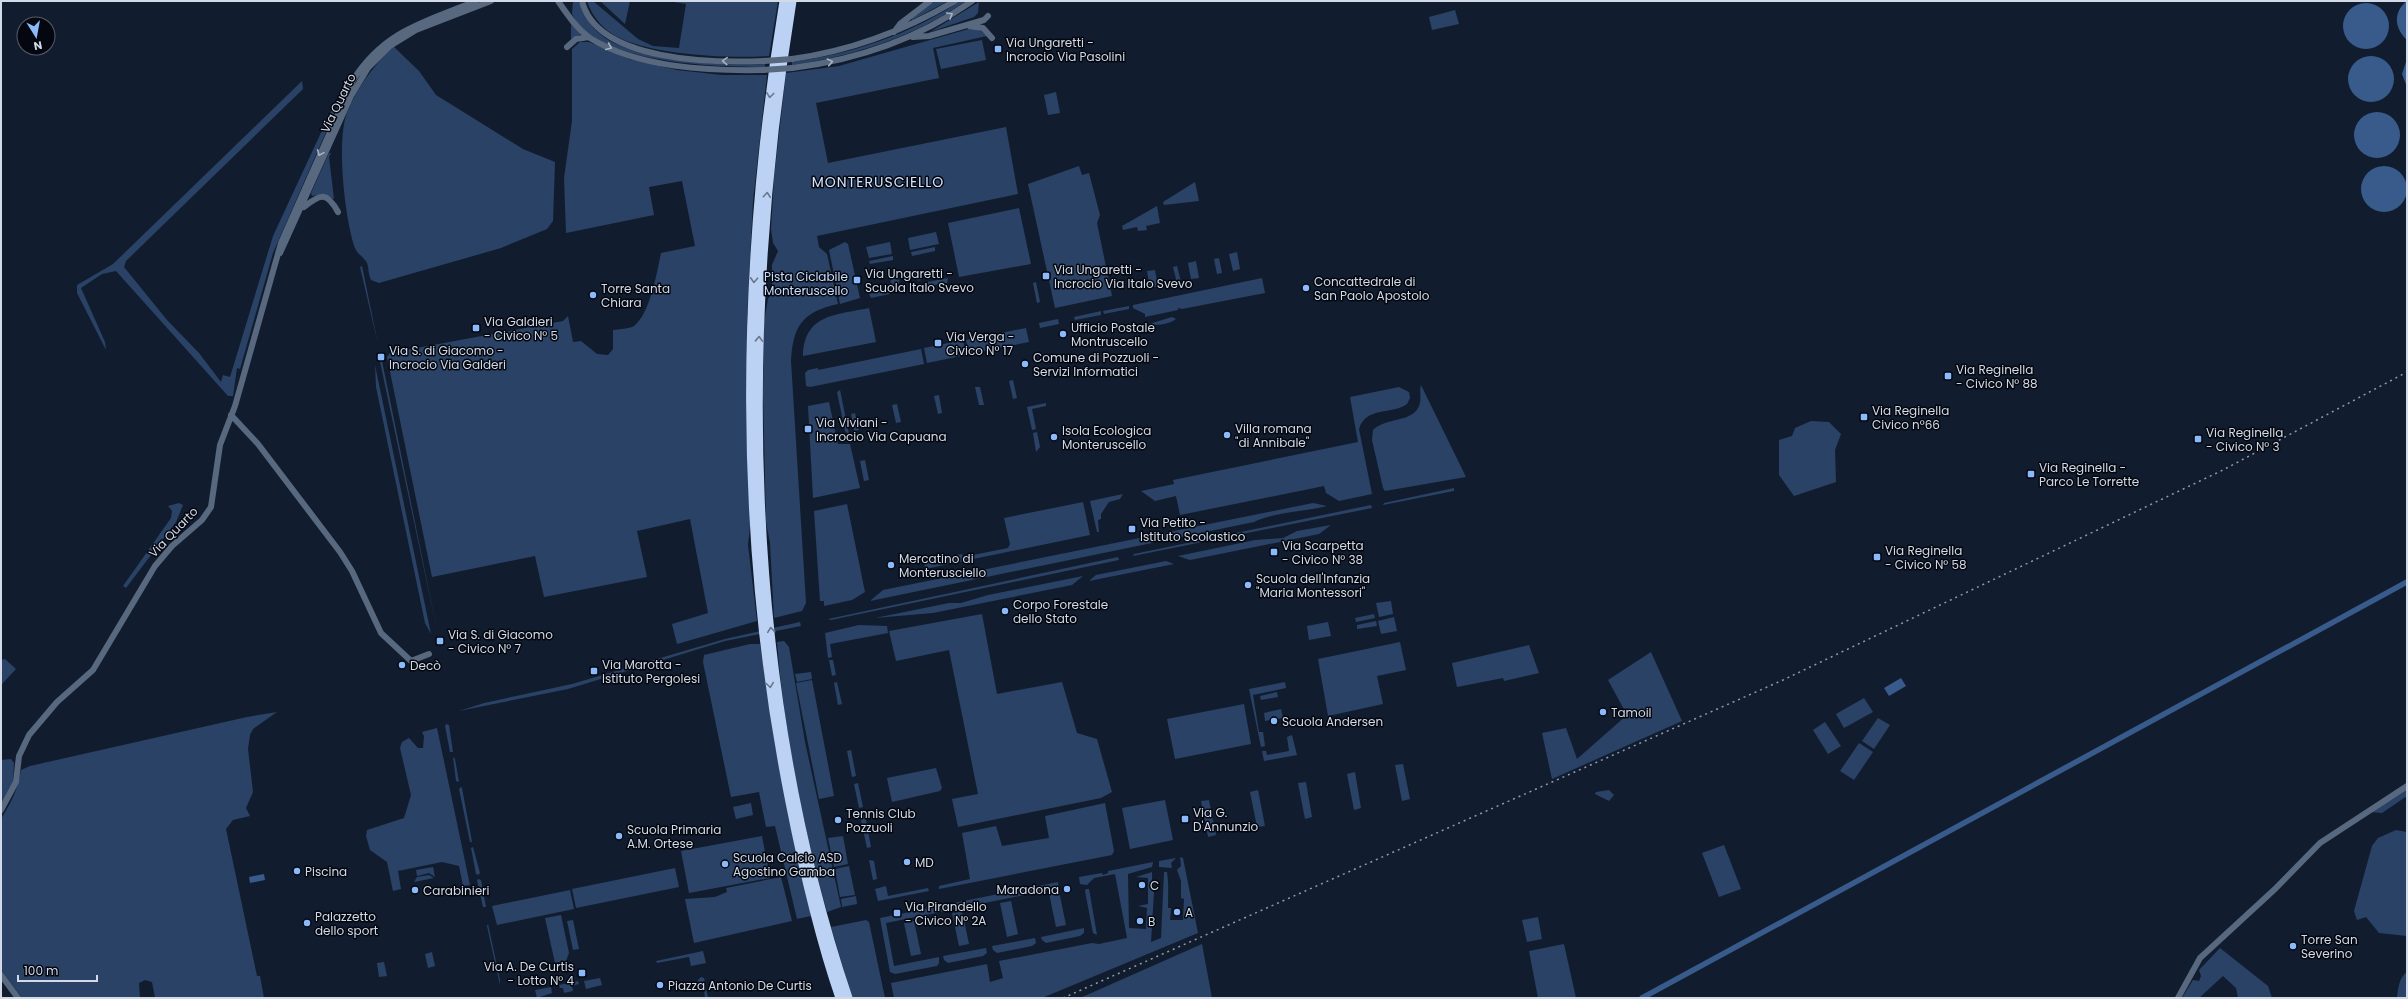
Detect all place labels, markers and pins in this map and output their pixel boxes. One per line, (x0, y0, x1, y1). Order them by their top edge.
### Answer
place label: Via Ungaretti - Incrocio Via Pasolini (1006, 34, 1125, 65)
marker: Via Ungaretti - Incrocio Via Pasolini (993, 44, 1003, 54)
place label: Via Ungaretti - Incrocio Via Italo Svevo (1054, 261, 1193, 292)
place label: Via Ungaretti - Scuola Italo Svevo (865, 265, 974, 296)
marker: Via Ungaretti - Incrocio Via Italo Svevo (1041, 271, 1051, 281)
place label: Concattedrale di San Paolo Apostolo (1314, 273, 1430, 304)
marker: Via Ungaretti - Scuola Italo Svevo (852, 275, 862, 285)
place label: Torre Santa Chiara (601, 280, 670, 311)
marker: Concattedrale di San Paolo Apostolo (1301, 283, 1311, 293)
marker: Torre Santa Chiara (588, 290, 598, 300)
place label: Via Galdieri - Civico N° 5 (484, 313, 558, 344)
place label: Ufficio Postale Montruscello (1071, 319, 1155, 350)
marker: Via Galdieri - Civico N° 5 (471, 323, 481, 333)
place label: Via Verga - Civico N° 17 (946, 328, 1014, 359)
marker: Ufficio Postale Montruscello (1058, 329, 1068, 339)
marker: Via Verga - Civico N° 17 (933, 338, 943, 348)
place label: Via S. di Giacomo - Incrocio Via Galderi (389, 342, 506, 373)
place label: Comune di Pozzuoli - Servizi Informatici (1033, 349, 1159, 380)
marker: Via S. di Giacomo - Incrocio Via Galderi (376, 352, 386, 362)
marker: Comune di Pozzuoli - Servizi Informatici (1020, 359, 1030, 369)
place label: Via Reginella - Civico N° 88 (1956, 361, 2038, 392)
marker: Via Reginella - Civico N° 88 (1943, 371, 1953, 381)
place label: Via Reginella Civico n°66 (1872, 402, 1949, 433)
marker: Via Reginella Civico n°66 (1859, 412, 1869, 422)
place label: Via Viviani - Incrocio Via Capuana (816, 414, 947, 445)
place label: Villa romana "di Annibale" (1235, 420, 1312, 451)
place label: Isola Ecologica Monteruscello (1062, 422, 1151, 453)
marker: Via Viviani - Incrocio Via Capuana (803, 424, 813, 434)
place label: Via Reginella - Civico N° 3 (2206, 424, 2283, 455)
marker: Villa romana "di Annibale" (1222, 430, 1232, 440)
marker: Isola Ecologica Monteruscello (1049, 432, 1059, 442)
marker: Via Reginella - Civico N° 3 (2193, 434, 2203, 444)
place label: Via Reginella - Parco Le Torrette (2039, 459, 2139, 490)
marker: Via Reginella - Parco Le Torrette (2026, 469, 2036, 479)
place label: Via Petito - Istituto Scolastico (1140, 514, 1246, 545)
marker: Via Petito - Istituto Scolastico (1127, 524, 1137, 534)
place label: Via Scarpetta - Civico N° 38 (1282, 537, 1364, 568)
place label: Via Reginella - Civico N° 58 (1885, 542, 1967, 573)
marker: Via Scarpetta - Civico N° 38 (1269, 547, 1279, 557)
place label: Mercatino di Monterusciello (899, 550, 987, 581)
marker: Via Reginella - Civico N° 58 (1872, 552, 1882, 562)
marker: Mercatino di Monterusciello (886, 560, 896, 570)
place label: Scuola dell'Infanzia "Maria Montessori" (1256, 570, 1370, 601)
marker: Scuola dell'Infanzia "Maria Montessori" (1243, 580, 1253, 590)
place label: Corpo Forestale dello Stato (1013, 596, 1108, 627)
marker: Corpo Forestale dello Stato (1000, 606, 1010, 616)
place label: Via S. di Giacomo - Civico N° 7 (448, 626, 553, 657)
marker: Via S. di Giacomo - Civico N° 7 (435, 636, 445, 646)
place label: Via Marotta - Istituto Pergolesi (602, 656, 700, 687)
place label: Decò (410, 657, 441, 674)
marker: Decò (397, 660, 407, 670)
marker: Via Marotta - Istituto Pergolesi (589, 666, 599, 676)
place label: Tamoil (1611, 704, 1652, 721)
marker: Tamoil (1598, 707, 1608, 717)
place label: Scuola Andersen (1282, 713, 1383, 730)
marker: Scuola Andersen (1269, 716, 1279, 726)
place label: Via G. D'Annunzio (1193, 804, 1259, 835)
place label: Tennis Club Pozzuoli (846, 805, 916, 836)
marker: Via G. D'Annunzio (1180, 814, 1190, 824)
marker: Tennis Club Pozzuoli (833, 815, 843, 825)
place label: Scuola Primaria A.M. Ortese (627, 821, 721, 852)
marker: Scuola Primaria A.M. Ortese (614, 831, 624, 841)
place label: Scuola Calcio ASD Agostino Gamba (733, 849, 842, 880)
place label: MD (915, 854, 934, 871)
marker: MD (902, 857, 912, 867)
marker: Scuola Calcio ASD Agostino Gamba (720, 859, 730, 869)
place label: Piscina (305, 863, 347, 880)
marker: Piscina (292, 866, 302, 876)
place label: C (1150, 877, 1159, 894)
marker: C (1137, 880, 1147, 890)
place label: Maradona (996, 881, 1059, 898)
place label: Carabinieri (423, 882, 490, 899)
marker: Maradona (1062, 884, 1072, 894)
marker: Carabinieri (410, 885, 420, 895)
place label: Via Pirandello - Civico N° 2A (905, 898, 987, 929)
place label: A (1185, 904, 1193, 921)
marker: A (1172, 907, 1182, 917)
place label: Palazzetto dello sport (315, 908, 378, 939)
marker: Via Pirandello - Civico N° 2A (892, 908, 902, 918)
place label: B (1148, 913, 1155, 930)
marker: B (1135, 916, 1145, 926)
marker: Palazzetto dello sport (302, 918, 312, 928)
place label: Torre San Severino (2301, 931, 2358, 962)
marker: Torre San Severino (2288, 941, 2298, 951)
place label: Via A. De Curtis - Lotto N° 4 (484, 958, 574, 989)
marker: Via A. De Curtis - Lotto N° 4 (577, 968, 587, 978)
place label: Piazza Antonio De Curtis (668, 977, 812, 994)
marker: Piazza Antonio De Curtis (655, 980, 665, 990)

